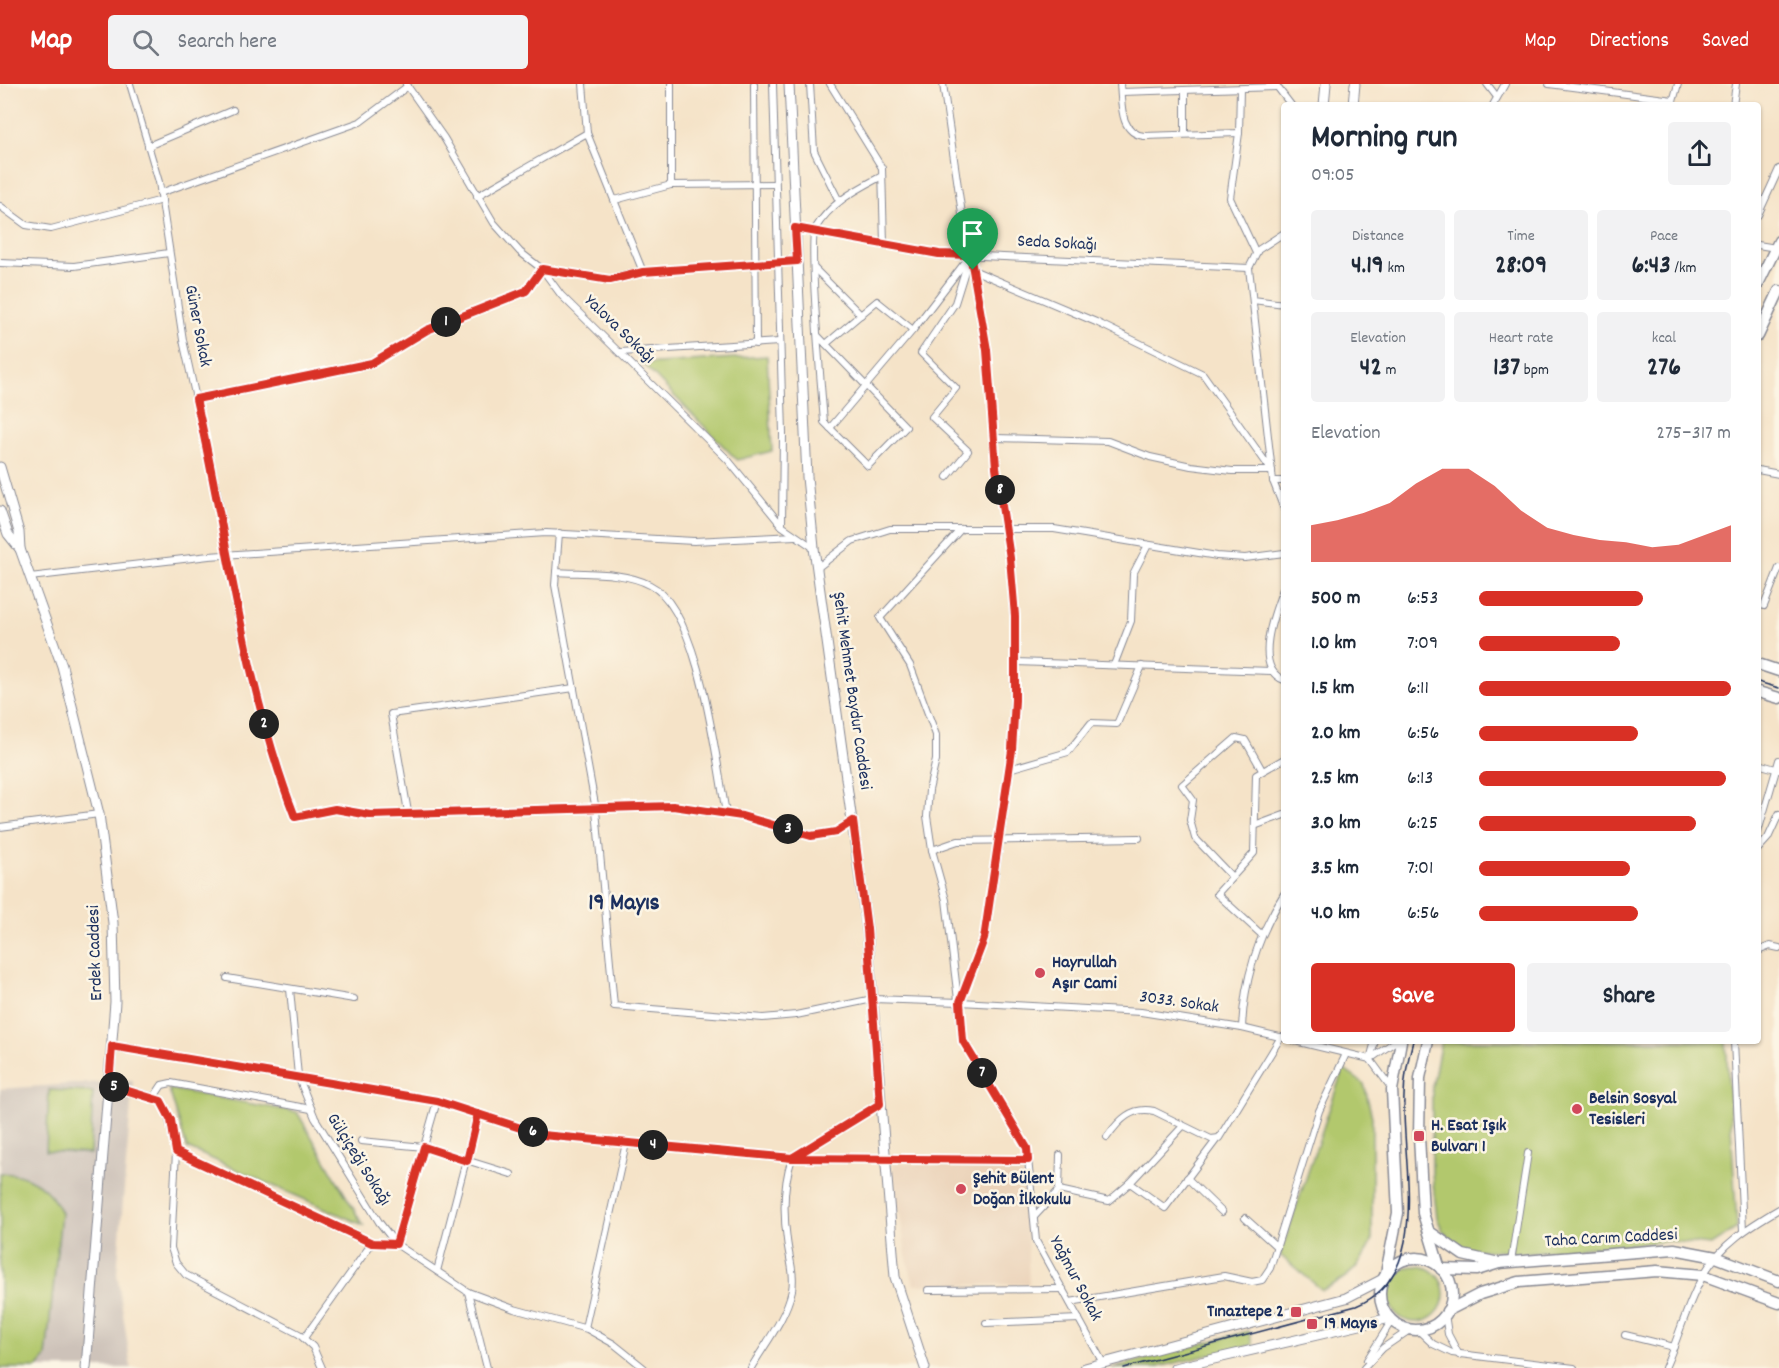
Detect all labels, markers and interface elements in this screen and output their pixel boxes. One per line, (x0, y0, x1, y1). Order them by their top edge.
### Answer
search box (108, 15, 528, 69)
text: Map (30, 22, 72, 62)
icon: search (129, 26, 162, 59)
text: Search here (177, 27, 277, 58)
text: Map (1525, 27, 1556, 57)
text: Directions (1589, 27, 1669, 57)
text: Saved (1702, 27, 1749, 57)
text: Morning run (1311, 116, 1458, 163)
button: share (1668, 122, 1731, 185)
text: 09:05 (1311, 162, 1355, 190)
pin (947, 208, 998, 270)
icon: arrive (956, 217, 989, 250)
text: Distance (1352, 225, 1404, 248)
text: Time (1507, 225, 1535, 248)
text: Pace (1650, 225, 1678, 248)
street label: Seda Sokağı (1016, 229, 1098, 259)
text: 4.19 (1351, 248, 1384, 285)
text: 28:09 (1495, 248, 1547, 285)
text: 6:43 (1631, 248, 1671, 285)
text: km (1384, 257, 1405, 280)
text: /km (1671, 257, 1697, 280)
street label: Güner Sokak (177, 283, 217, 369)
street label: Yalova Sokağı (578, 290, 660, 370)
pin: 1 (431, 307, 461, 337)
text: 1 (444, 310, 448, 333)
text: Elevation (1350, 327, 1406, 350)
text: Heart rate (1489, 327, 1553, 350)
text: kcal (1652, 327, 1676, 350)
text: 42 (1360, 350, 1382, 387)
text: 137 (1493, 350, 1520, 387)
text: 276 (1647, 350, 1681, 387)
text: m (1382, 359, 1396, 382)
text: bpm (1520, 359, 1549, 382)
text: Elevation (1311, 420, 1381, 448)
text: 275–317 m (1656, 420, 1731, 448)
pin: 8 (985, 475, 1015, 505)
text: 8 (997, 478, 1003, 501)
text: 500 m (1311, 585, 1360, 613)
text: 6:53 (1407, 585, 1438, 613)
street label: Şehit Mehmet Baydur Caddesi (825, 590, 877, 792)
text: 1.0 km (1311, 630, 1356, 658)
text: 7:09 (1407, 630, 1438, 658)
text: 1.5 km (1311, 675, 1354, 703)
text: 6:11 (1407, 675, 1429, 703)
pin: 2 (249, 709, 279, 739)
text: 2 (261, 712, 268, 735)
text: 2.0 km (1311, 720, 1360, 748)
text: 6:56 (1407, 720, 1439, 748)
text: 2.5 km (1311, 765, 1359, 793)
text: 6:13 (1407, 765, 1433, 793)
text: 3.0 km (1311, 810, 1361, 838)
text: 6:25 (1407, 810, 1438, 838)
pin: 3 (773, 814, 803, 844)
text: 3 (784, 817, 792, 840)
text: 3.5 km (1311, 855, 1359, 883)
text: 7:01 (1407, 855, 1433, 883)
district label: 19 Mayıs (588, 887, 660, 921)
text: 4.0 km (1311, 900, 1360, 928)
text: 6:56 (1407, 900, 1439, 928)
street label: Erdek Caddesi (82, 905, 110, 1001)
place label: Hayrullah Aşır Cami (1052, 951, 1117, 997)
button: Save (1311, 963, 1515, 1032)
button: Share (1527, 963, 1731, 1032)
marker: Hayrullah Aşır Cami (1033, 966, 1047, 980)
street label: 3033. Sokak (1138, 985, 1220, 1021)
pin: 7 (967, 1058, 997, 1088)
text: 7 (979, 1061, 985, 1084)
pin: 5 (99, 1072, 129, 1102)
text: 5 (110, 1075, 118, 1098)
place label: Belsin Sosyal Tesisleri (1589, 1087, 1677, 1133)
marker: Belsin Sosyal Tesisleri (1570, 1102, 1584, 1116)
street label: Gülçiçeği Sokağı (320, 1109, 396, 1211)
place label: H. Esat Işık Bulvarı 1 (1431, 1114, 1507, 1160)
pin: 6 (518, 1117, 548, 1147)
text: 6 (529, 1120, 537, 1143)
marker: H. Esat Işık Bulvarı 1 (1412, 1129, 1426, 1143)
pin: 4 (638, 1130, 668, 1160)
text: 4 (650, 1133, 656, 1156)
place label: Şehit Bülent Doğan İlkokulu (973, 1167, 1071, 1213)
marker: Şehit Bülent Doğan İlkokulu (954, 1182, 968, 1196)
street label: Taha Carım Caddesi (1544, 1223, 1678, 1255)
street label: Yağmur Sokak (1042, 1232, 1108, 1326)
place label: Tınaztepe 2 (1207, 1300, 1284, 1325)
marker: Tınaztepe 2 (1289, 1305, 1303, 1319)
place label: 19 Mayıs (1324, 1312, 1378, 1337)
marker: 19 Mayıs (1305, 1317, 1319, 1331)

